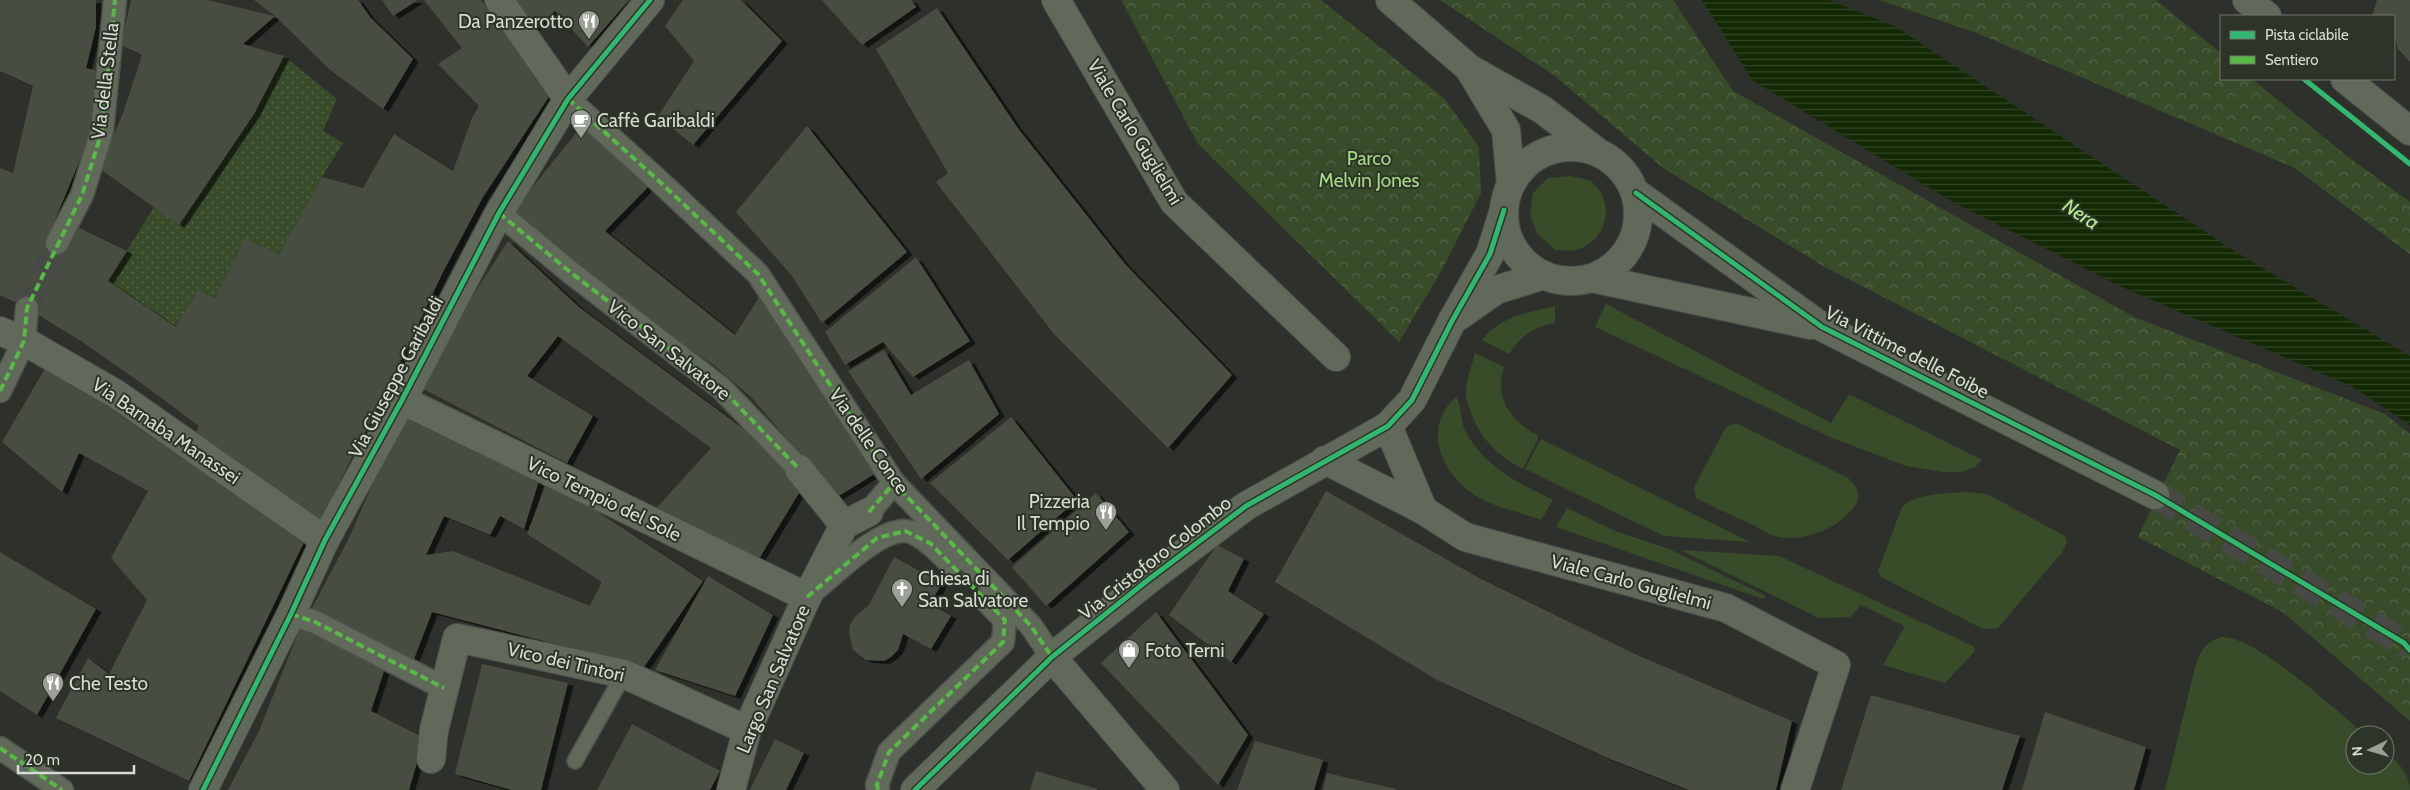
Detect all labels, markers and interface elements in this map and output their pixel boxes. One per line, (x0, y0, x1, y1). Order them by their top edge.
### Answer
restaurant icon: Da Panzerotto (577, 9, 601, 40)
place label: Da Panzerotto (458, 10, 573, 33)
legend (2220, 15, 2395, 80)
street label: Via della Stella (86, 21, 124, 141)
text: Pista ciclabile (2265, 26, 2349, 44)
text: Sentiero (2265, 51, 2318, 69)
street label: Viale Carlo Guglielmi (1083, 55, 1187, 209)
cafe icon: Caffè Garibaldi (569, 108, 593, 139)
place label: Caffè Garibaldi (597, 109, 715, 132)
park label: Parco Melvin Jones (1319, 147, 1420, 192)
water label: Nera (2058, 193, 2104, 235)
street label: Via Giuseppe Garibaldi (344, 292, 448, 462)
street label: Vico San Salvatore (603, 295, 735, 405)
street label: Via Vittime delle Foibe (1821, 301, 1993, 403)
street label: Via Barnaba Manassei (88, 373, 244, 489)
street label: Via delle Conce (824, 384, 914, 498)
street label: Vico Tempio del Sole (523, 452, 685, 546)
place label: Pizzeria Il Tempio (1017, 490, 1090, 535)
street label: Via Cristoforo Colombo (1074, 491, 1236, 625)
restaurant icon: Pizzeria Il Tempio (1094, 500, 1118, 531)
street label: Viale Carlo Guglielmi (1548, 549, 1714, 615)
place label: Chiesa di San Salvatore (918, 567, 1028, 612)
church icon: Chiesa di San Salvatore (890, 577, 914, 608)
street label: Largo San Salvatore (731, 601, 815, 757)
street label: Vico dei Tintori (505, 637, 627, 687)
shop icon: Foto Terni (1117, 638, 1141, 669)
place label: Foto Terni (1145, 639, 1224, 662)
restaurant icon: Che Testo (41, 671, 65, 702)
place label: Che Testo (69, 672, 148, 695)
north arrow (2345, 725, 2395, 775)
scale bar (18, 742, 134, 774)
text: N (2348, 745, 2366, 757)
text: 20 m (25, 751, 60, 769)

